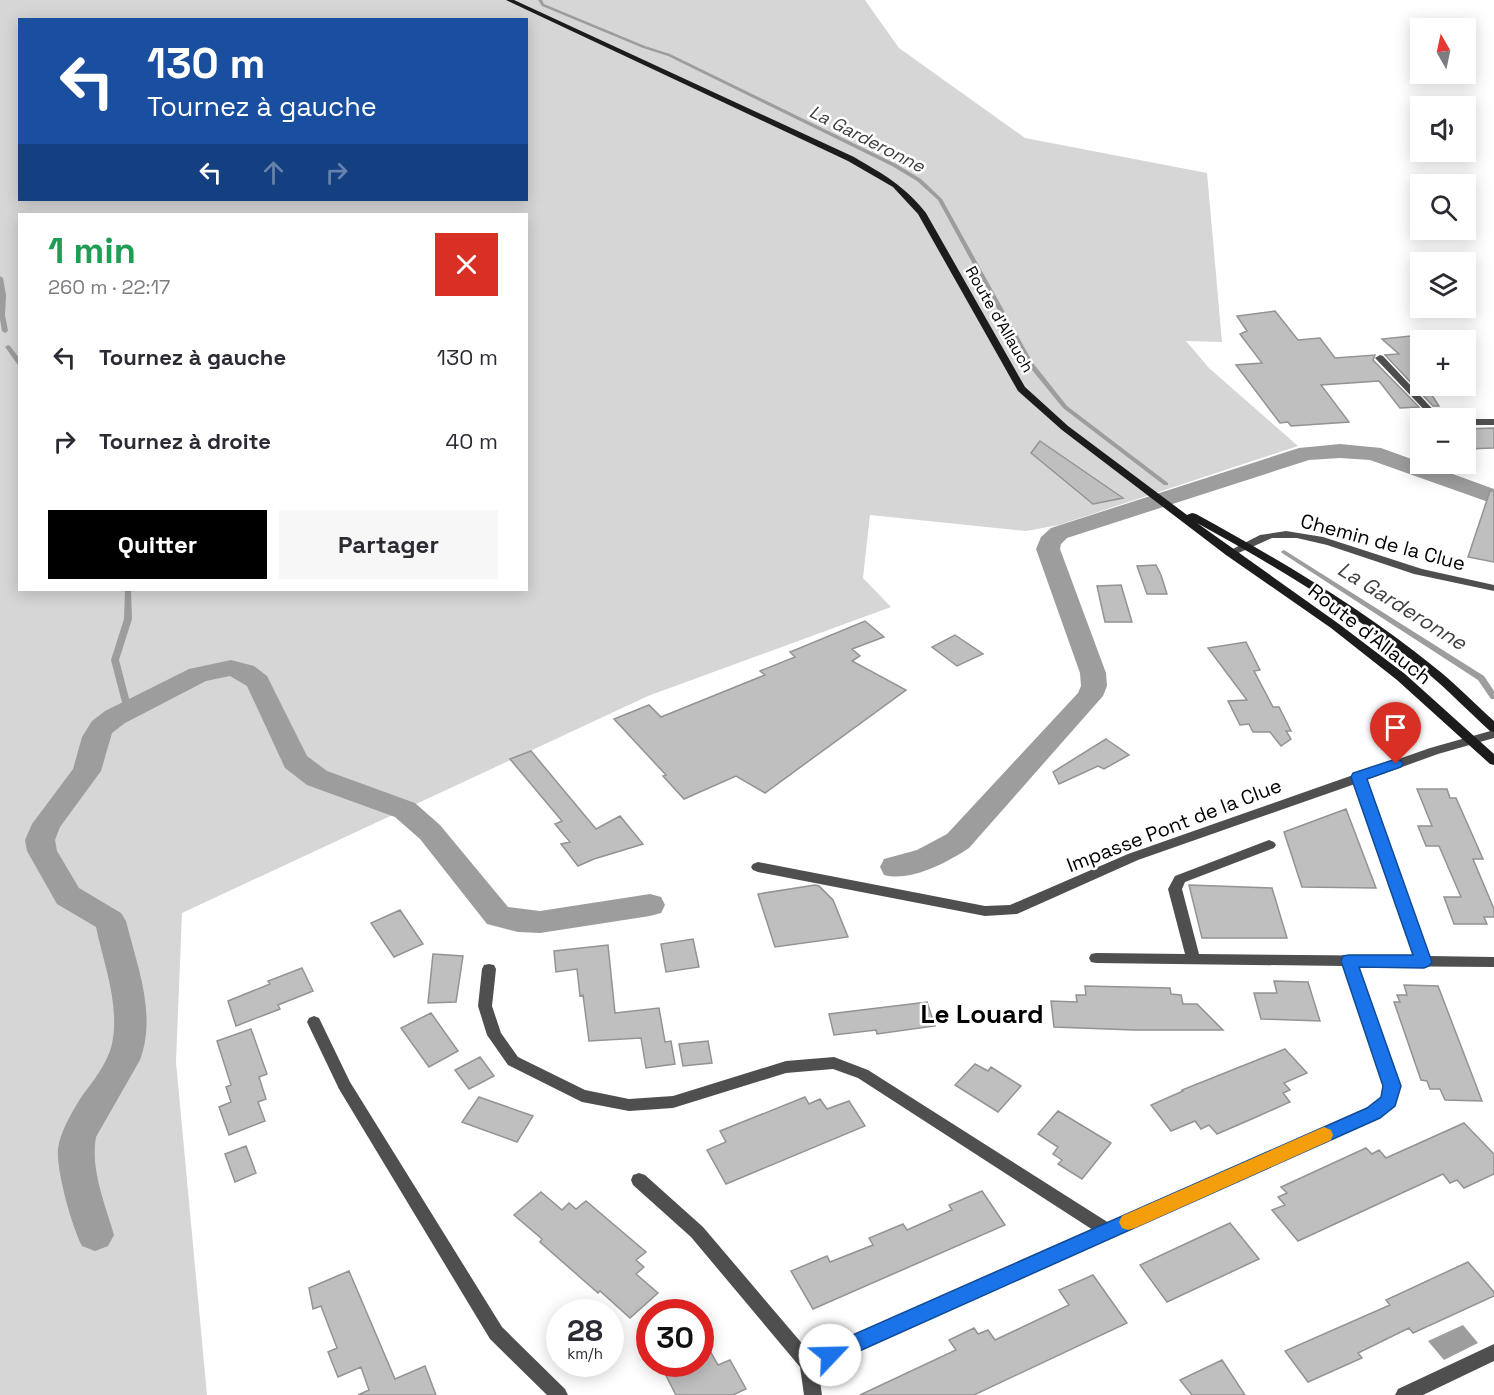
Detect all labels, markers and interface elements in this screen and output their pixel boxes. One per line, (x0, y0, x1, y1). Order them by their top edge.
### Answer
north arrow (1410, 18, 1476, 84)
map controls (1410, 18, 1476, 474)
text: 130 m (147, 37, 265, 90)
icon: left (48, 42, 126, 120)
text: Tournez à gauche (147, 89, 377, 124)
button: sound (1410, 96, 1476, 162)
water label: La Garderonne (806, 100, 930, 178)
icon: left (194, 156, 227, 189)
icon: ahead (257, 156, 290, 189)
icon: right (320, 156, 353, 189)
button: search (1410, 174, 1476, 240)
text: 1 min (48, 228, 136, 274)
button: close (435, 233, 498, 296)
button: layers (1410, 252, 1476, 318)
street label: Route d'Allauch (961, 262, 1039, 376)
text: 260 m · 22:17 (48, 274, 170, 300)
button: + (1410, 330, 1476, 396)
icon: left (48, 341, 81, 374)
text: Tournez à gauche (99, 343, 286, 371)
text: 130 m (437, 343, 498, 371)
button: − (1410, 408, 1476, 474)
icon: right (48, 425, 81, 458)
text: Tournez à droite (99, 427, 271, 455)
text: 40 m (446, 427, 498, 455)
street label: Chemin de la Clue (1298, 507, 1468, 577)
button: Quitter (48, 510, 267, 579)
button: Partager (279, 510, 498, 579)
water label: La Garderonne (1333, 555, 1473, 657)
street label: Route d'Allauch (1303, 578, 1437, 690)
pin (1370, 702, 1421, 764)
icon: arrive (1379, 711, 1412, 744)
street label: Impasse Pont de la Clue (1063, 772, 1285, 878)
district label: Le Louard (920, 997, 1044, 1031)
speed limit sign: 30 (636, 1299, 714, 1377)
text: 28 (567, 1311, 603, 1350)
position arrow (798, 1323, 862, 1387)
text: km/h (567, 1344, 603, 1363)

